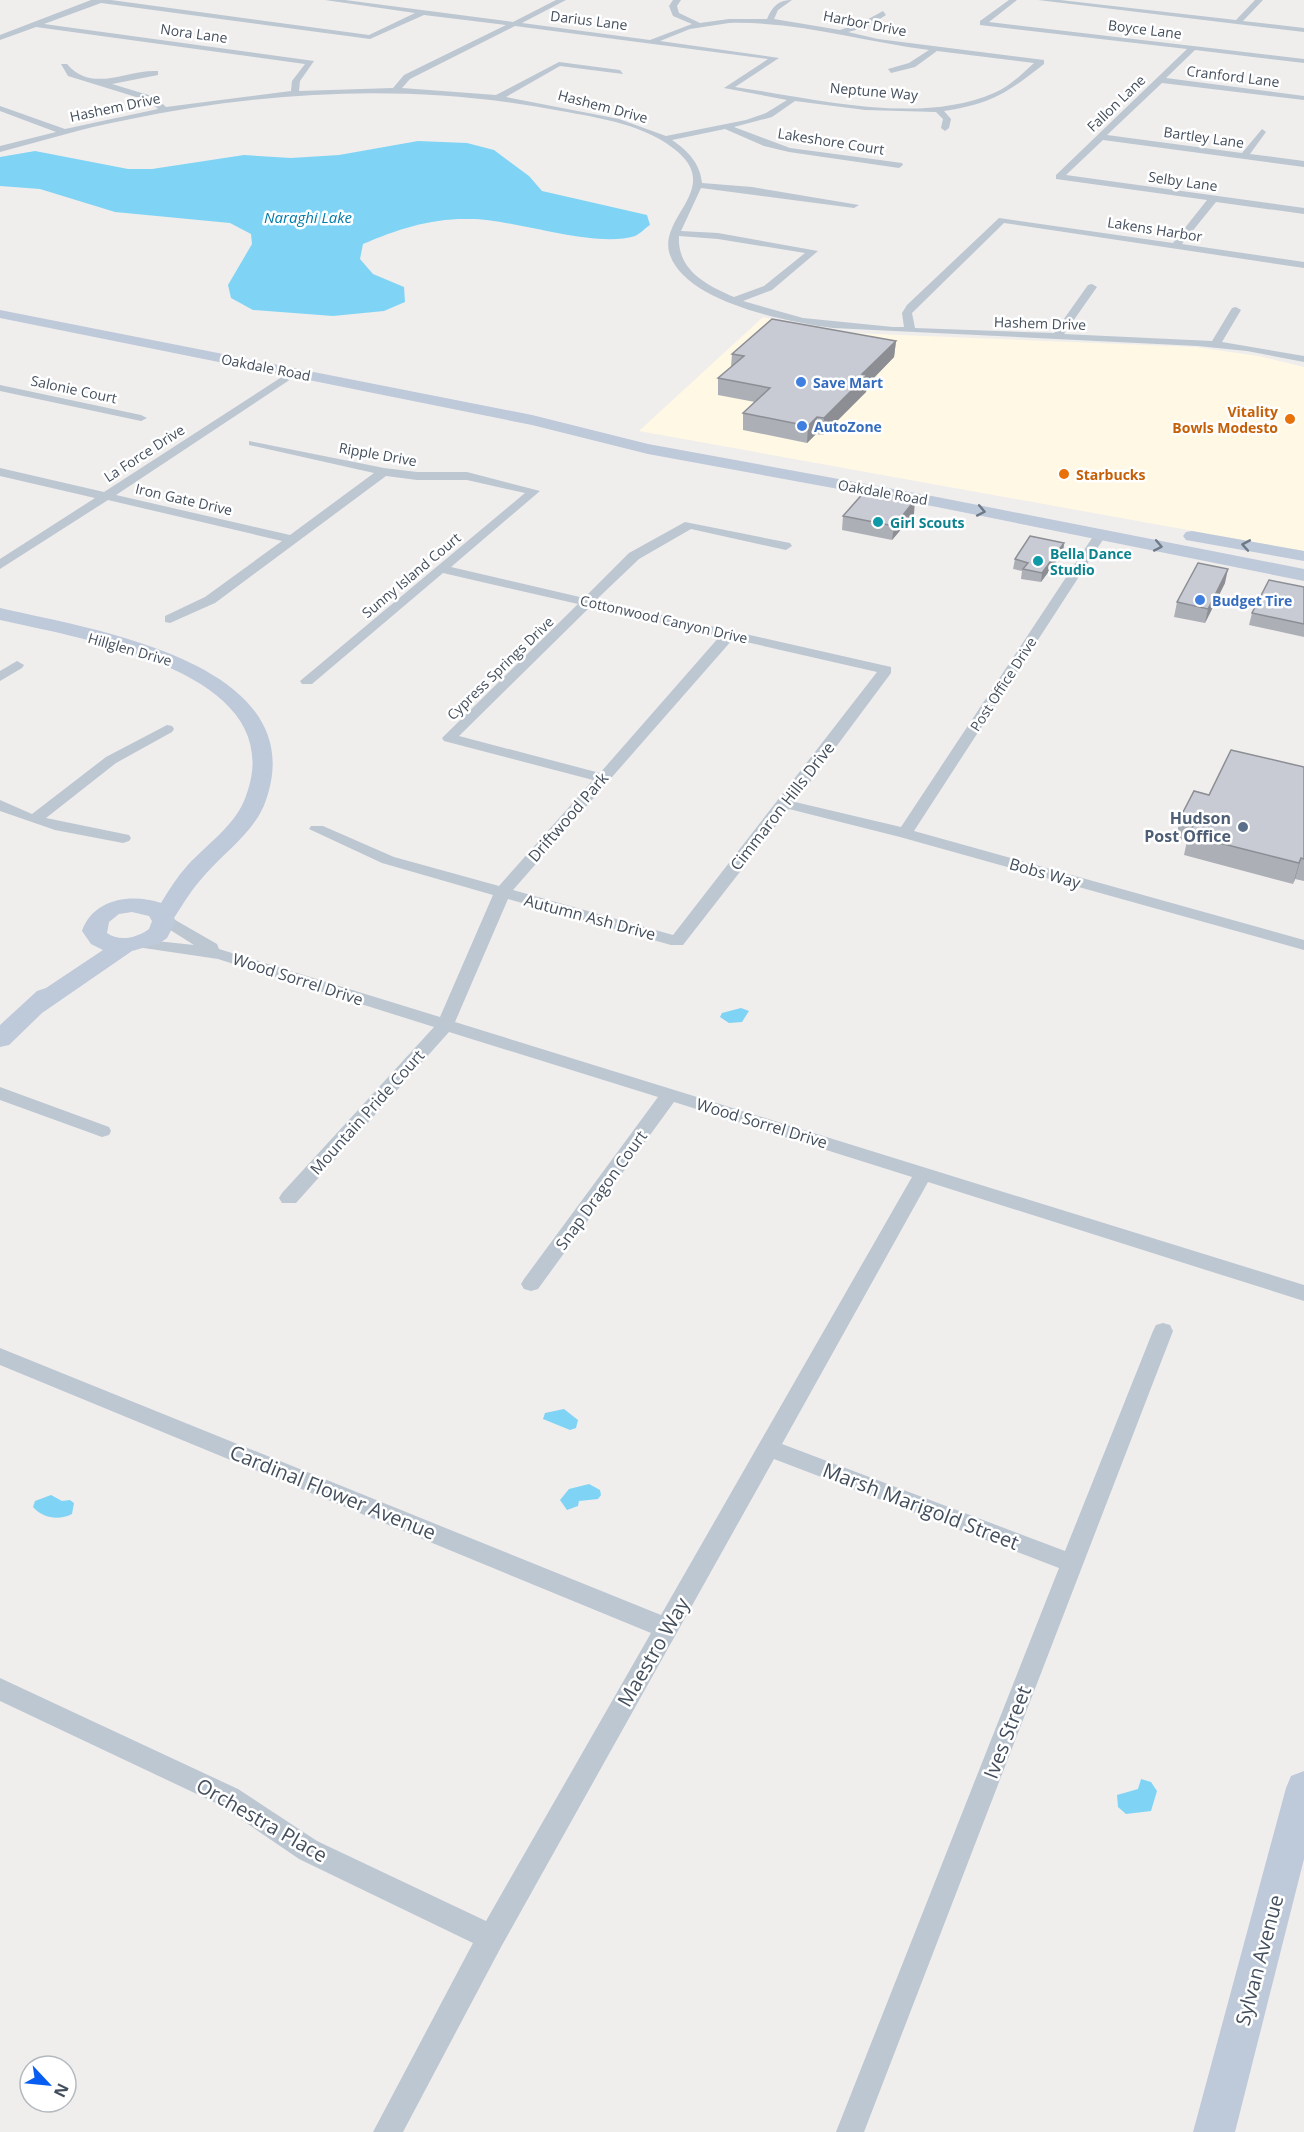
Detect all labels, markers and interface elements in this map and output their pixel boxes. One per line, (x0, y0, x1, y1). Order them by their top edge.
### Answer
street label: Darius Lane (549, 6, 629, 34)
street label: Harbor Drive (822, 6, 908, 40)
street label: Boyce Lane (1107, 15, 1183, 43)
street label: Nora Lane (159, 19, 229, 47)
street label: Cranford Lane (1185, 61, 1281, 91)
street label: Fallon Lane (1083, 70, 1149, 136)
street label: Neptune Way (829, 78, 920, 104)
street label: Hashem Drive (556, 85, 650, 127)
street label: Hashem Drive (68, 88, 162, 126)
street label: Bartley Lane (1163, 122, 1246, 152)
street label: Lakeshore Court (776, 123, 886, 159)
street label: Selby Lane (1147, 167, 1219, 195)
water label: Naraghi Lake (264, 207, 353, 227)
street label: Lakens Harbor (1106, 212, 1204, 246)
street label: Hashem Drive (994, 312, 1086, 334)
street label: Oakdale Road (220, 349, 312, 385)
street label: Salonie Court (29, 371, 119, 407)
place label: Save Mart (813, 373, 883, 392)
marker: Save Mart (794, 375, 808, 389)
place label: Vitality Bowls Modesto (1172, 402, 1278, 437)
marker: Vitality Bowls Modesto (1283, 412, 1297, 426)
place label: AutoZone (814, 417, 882, 436)
marker: AutoZone (795, 419, 809, 433)
street label: La Force Drive (100, 420, 188, 486)
street label: Ripple Drive (338, 438, 418, 470)
place label: Starbucks (1076, 465, 1146, 484)
marker: Starbucks (1057, 467, 1071, 481)
street label: Oakdale Road (837, 475, 929, 509)
street label: Iron Gate Drive (134, 479, 234, 519)
one-way arrow (975, 504, 985, 517)
place label: Girl Scouts (890, 513, 965, 532)
marker: Girl Scouts (871, 515, 885, 529)
street label: Sunny Island Court (358, 528, 464, 622)
one-way arrow (1152, 539, 1162, 552)
one-way arrow (1242, 539, 1252, 552)
place label: Bella Dance Studio (1050, 544, 1132, 579)
marker: Bella Dance Studio (1031, 554, 1045, 568)
street label: Cottonwood Canyon Drive (578, 590, 750, 648)
place label: Budget Tire (1212, 591, 1292, 610)
marker: Budget Tire (1193, 593, 1207, 607)
street label: Cypress Springs Drive (443, 612, 557, 724)
street label: Hillglen Drive (86, 628, 174, 670)
street label: Post Office Drive (965, 633, 1041, 735)
street label: Cimmaron Hills Drive (725, 737, 839, 875)
street label: Driftwood Park (523, 767, 614, 867)
place label: Hudson Post Office (1144, 807, 1231, 847)
marker: Hudson Post Office (1236, 820, 1250, 834)
street label: Bobs Way (1007, 852, 1084, 894)
street label: Autumn Ash Drive (522, 889, 658, 945)
street label: Wood Sorrel Drive (230, 948, 366, 1010)
street label: Mountain Pride Court (305, 1045, 429, 1179)
street label: Wood Sorrel Drive (694, 1093, 830, 1153)
street label: Snap Dragon Court (550, 1126, 652, 1254)
street label: Cardinal Flower Avenue (226, 1438, 440, 1546)
street label: Marsh Marigold Street (819, 1456, 1023, 1556)
street label: Maestro Way (611, 1592, 696, 1712)
street label: Ives Street (977, 1682, 1037, 1782)
street label: Orchestra Place (192, 1772, 332, 1868)
street label: Sylvan Avenue (1229, 1892, 1289, 2028)
north arrow (18, 2054, 78, 2114)
text: N (49, 2080, 74, 2101)

